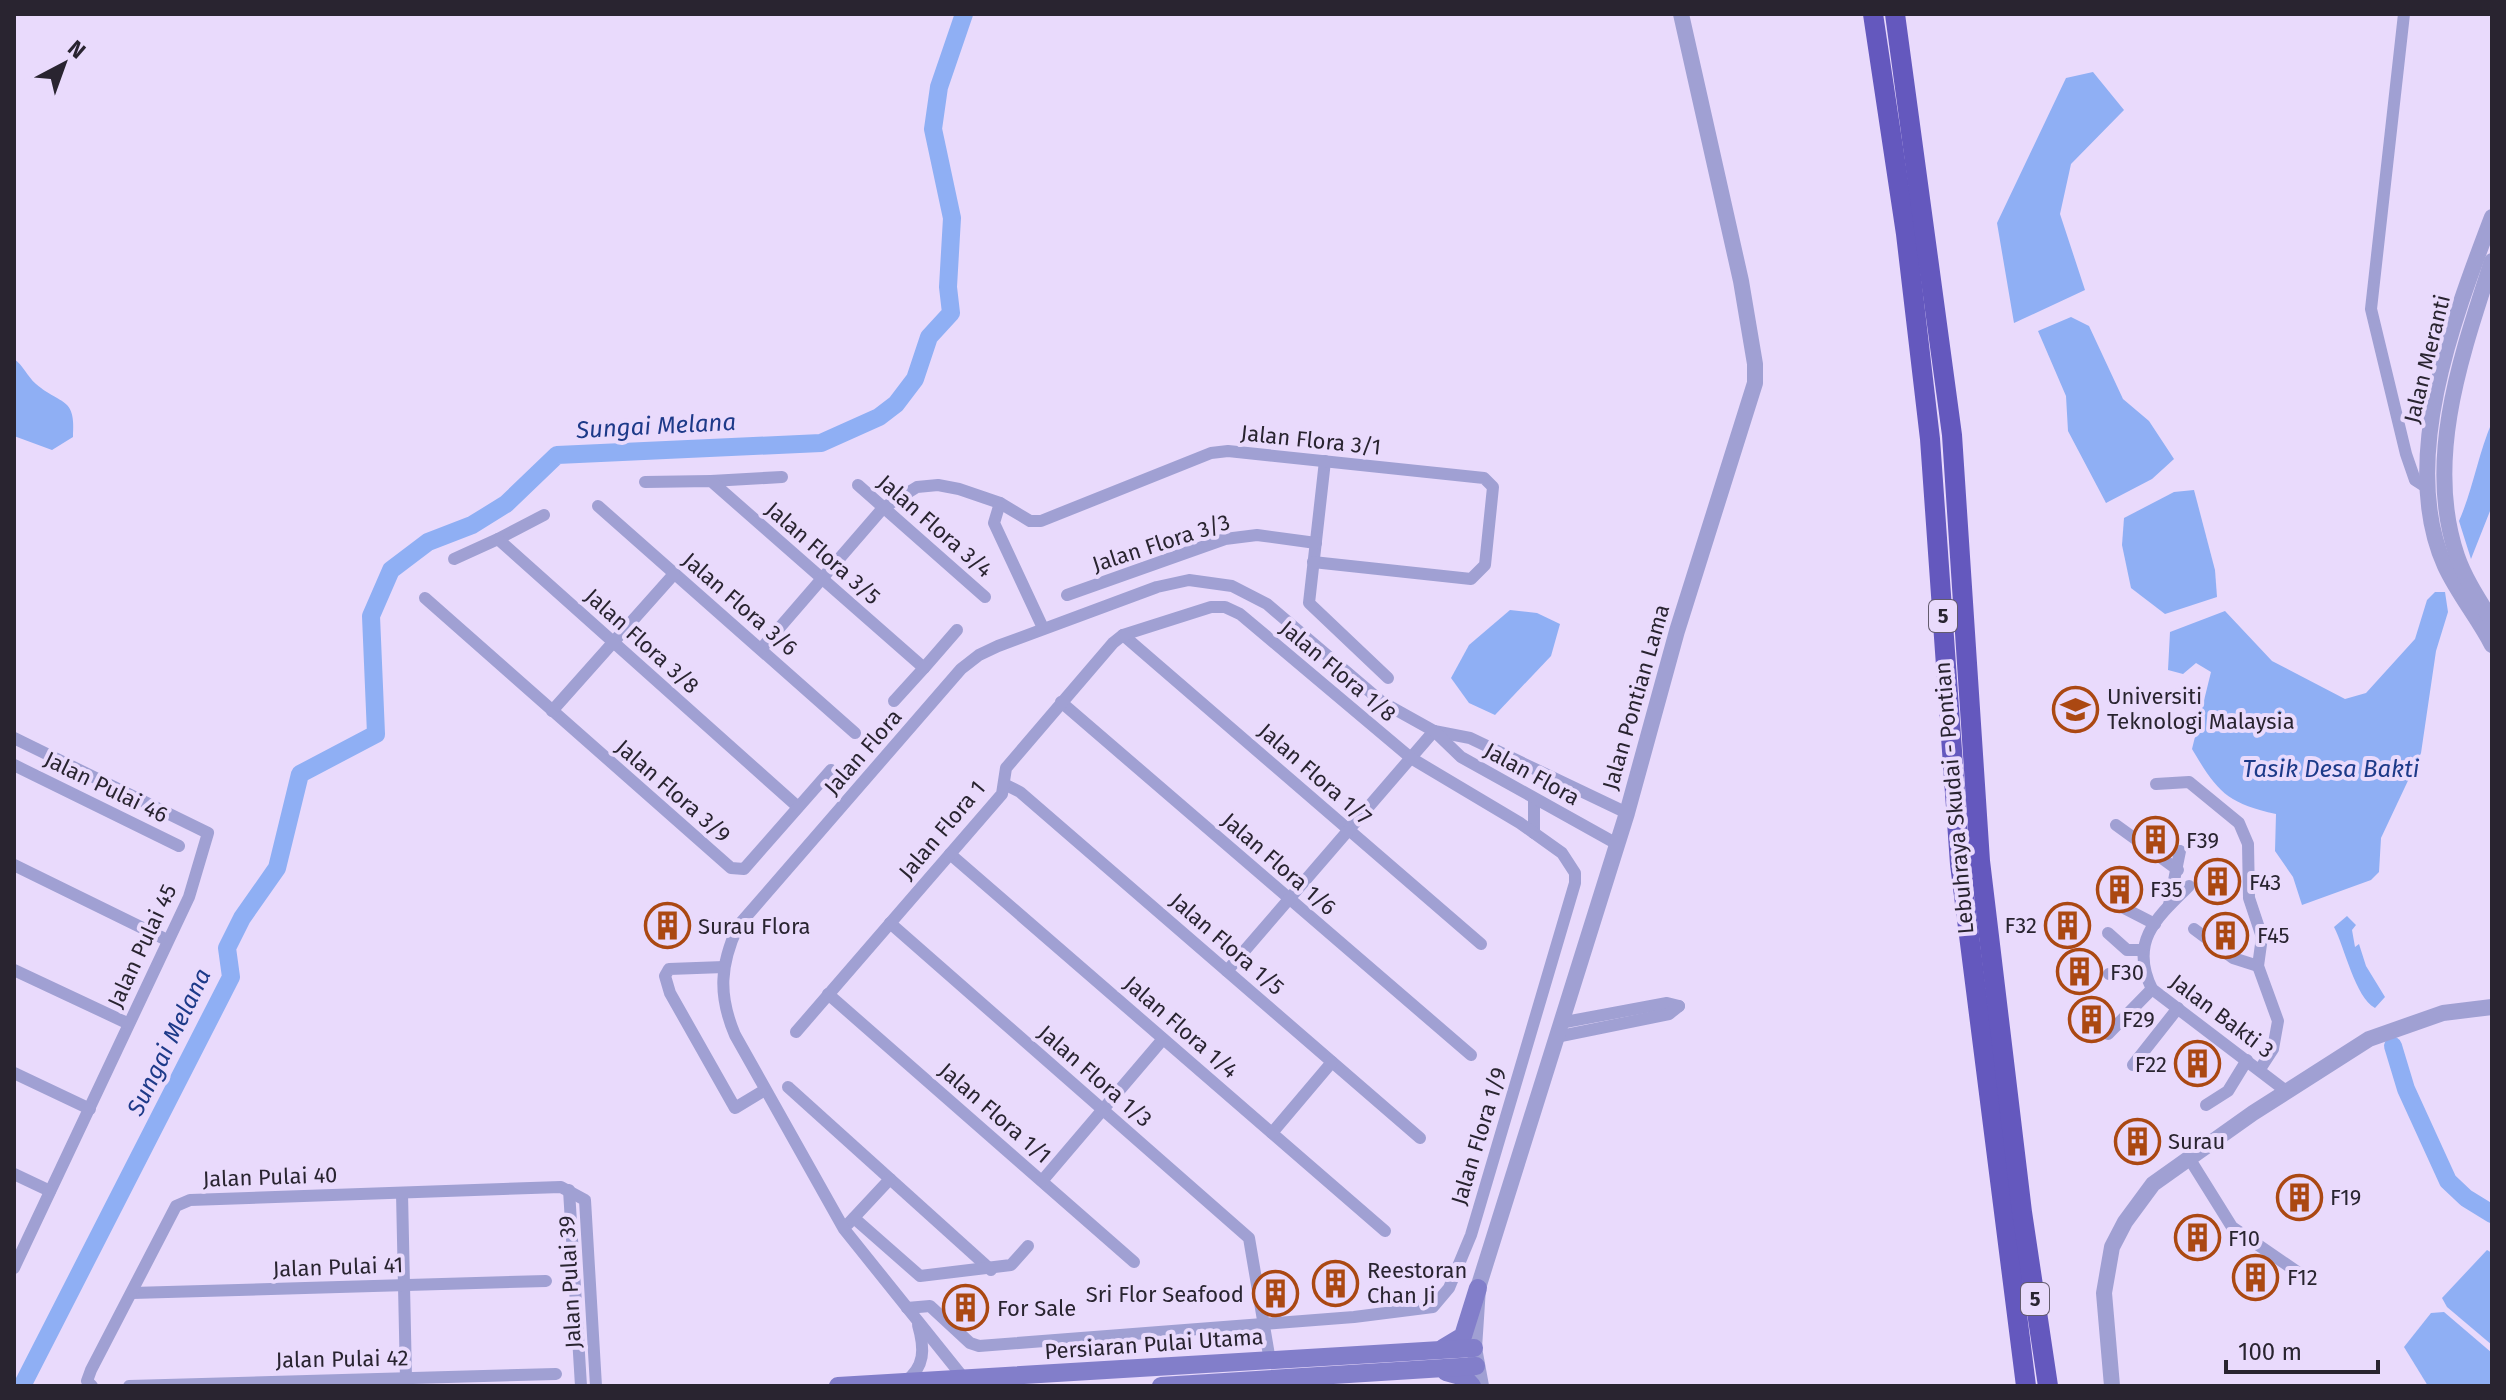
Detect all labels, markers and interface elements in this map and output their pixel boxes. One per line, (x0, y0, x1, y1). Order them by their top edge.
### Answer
north arrow (24, 24, 104, 104)
text: N (62, 34, 91, 64)
street label: Jalan Meranti (2398, 292, 2456, 426)
water label: Sungai Melana (574, 408, 737, 444)
street label: Jalan Flora 3/1 (1239, 419, 1383, 461)
street label: Jalan Flora 3/4 (872, 469, 998, 583)
street label: Jalan Flora 3/5 (760, 496, 886, 610)
street label: Jalan Flora 3/3 (1089, 508, 1233, 578)
street label: Jalan Flora 3/6 (677, 547, 803, 661)
street label: Jalan Flora 3/8 (579, 583, 705, 699)
road number: 5 (1929, 600, 1957, 632)
street label: Jalan Pontian Lama (1597, 601, 1675, 793)
street label: Jalan Flora 1/8 (1274, 615, 1402, 727)
street label: Lebuhraya Skudai - Pontian (1929, 661, 1979, 935)
place label: Universiti Teknologi Malaysia (2107, 683, 2295, 735)
school or university icon: Universiti Teknologi Malaysia (2052, 685, 2100, 733)
street label: Jalan Flora (818, 704, 908, 800)
street label: Jalan Flora 1/7 (1253, 717, 1377, 831)
street label: Jalan Flora 3/9 (610, 734, 736, 848)
street label: Jalan Flora (1480, 737, 1584, 811)
street label: Jalan Pulai 46 (40, 745, 172, 829)
water label: Tasik Desa Bakti (2243, 755, 2420, 783)
street label: Jalan Flora 1 (893, 775, 991, 885)
street label: Jalan Flora 1/6 (1216, 807, 1342, 921)
building icon: F39 (2131, 816, 2179, 864)
place label: F39 (2186, 827, 2219, 854)
building icon: F43 (2194, 858, 2242, 906)
building icon: F35 (2095, 865, 2143, 913)
place label: F43 (2249, 869, 2281, 896)
place label: F35 (2150, 876, 2183, 903)
street label: Jalan Pulai 45 (102, 880, 182, 1012)
street label: Jalan Flora 1/5 (1164, 887, 1290, 1001)
building icon: F32 (2044, 901, 2092, 949)
building icon: Surau Flora (643, 902, 691, 950)
building icon: F45 (2202, 911, 2250, 959)
place label: F32 (2005, 912, 2037, 939)
place label: Surau Flora (698, 913, 811, 940)
place label: F45 (2257, 922, 2289, 949)
building icon: F30 (2055, 948, 2103, 996)
place label: F30 (2110, 959, 2144, 986)
water label: Sungai Melana (121, 964, 217, 1121)
street label: Jalan Bakti 3 (2165, 968, 2279, 1064)
street label: Jalan Flora 1/4 (1118, 970, 1244, 1084)
building icon: F29 (2067, 995, 2115, 1043)
place label: F29 (2122, 1006, 2155, 1033)
street label: Jalan Flora 1/3 (1033, 1019, 1157, 1133)
building icon: F22 (2174, 1040, 2222, 1088)
place label: F22 (2135, 1051, 2167, 1078)
street label: Jalan Flora 1/1 (933, 1057, 1057, 1169)
street label: Jalan Flora 1/9 (1445, 1064, 1513, 1208)
building icon: Surau (2113, 1117, 2161, 1165)
place label: Surau (2168, 1128, 2225, 1155)
street label: Jalan Pulai 40 (202, 1161, 338, 1193)
building icon: F19 (2275, 1173, 2323, 1221)
place label: F19 (2330, 1184, 2361, 1211)
building icon: F10 (2173, 1214, 2221, 1262)
street label: Jalan Pulai 39 (553, 1215, 587, 1349)
place label: F10 (2228, 1225, 2260, 1252)
street label: Jalan Pulai 41 (272, 1251, 404, 1283)
building icon: F12 (2232, 1253, 2280, 1301)
place label: Reestoran Chan Ji (1367, 1257, 1467, 1309)
building icon: Reestoran Chan Ji (1312, 1259, 1360, 1307)
place label: F12 (2287, 1264, 2318, 1291)
building icon: Sri Flor Seafood (1251, 1270, 1299, 1318)
place label: Sri Flor Seafood (1086, 1281, 1244, 1308)
road number: 5 (2021, 1283, 2049, 1315)
building icon: For Sale (942, 1284, 990, 1332)
place label: For Sale (997, 1295, 1076, 1322)
street label: Persiaran Pulai Utama (1044, 1323, 1264, 1365)
scale bar (2226, 1324, 2378, 1374)
text: 100 m (2238, 1338, 2302, 1366)
street label: Jalan Pulai 42 (275, 1344, 409, 1374)

